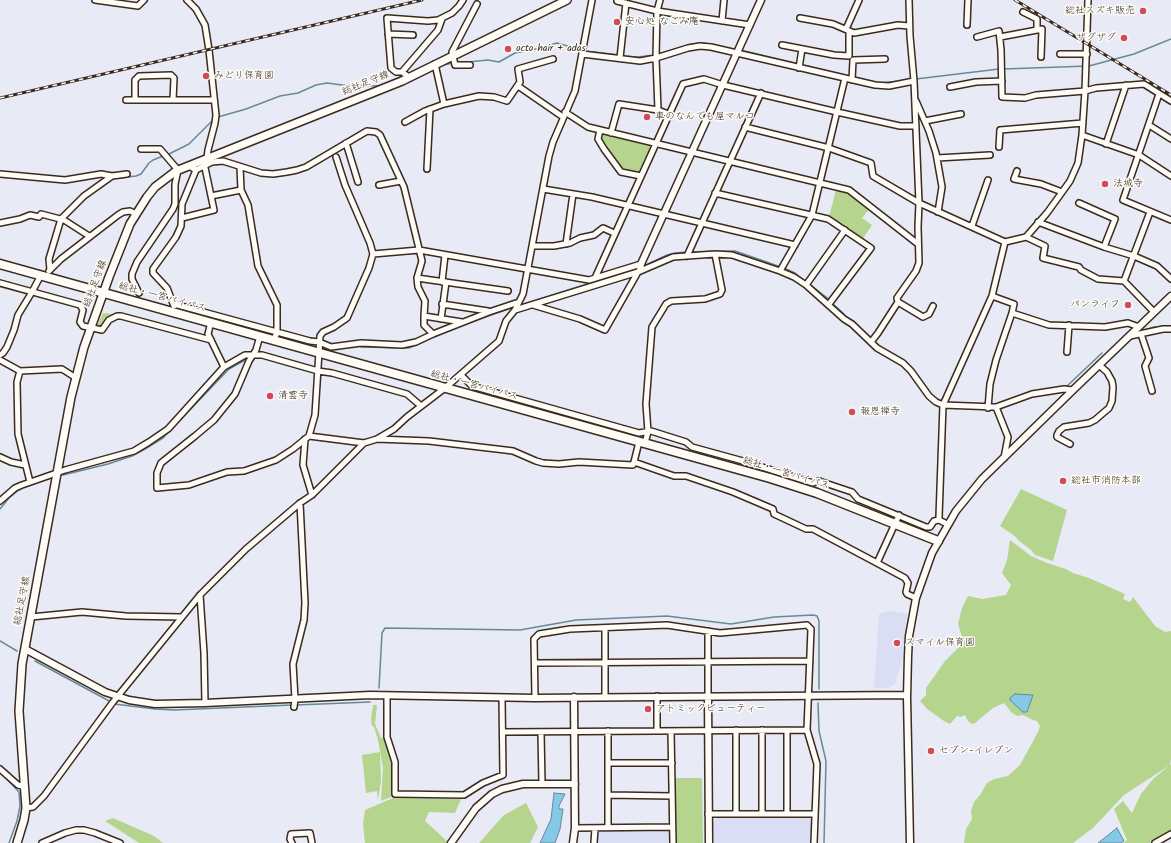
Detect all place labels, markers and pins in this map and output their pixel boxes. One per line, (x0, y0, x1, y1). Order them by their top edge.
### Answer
place label: 総社スズキ販売 (1065, 5, 1135, 17)
marker: 総社スズキ販売 (1138, 6, 1148, 16)
place label: 安心処 なごみ庵 (625, 16, 699, 28)
marker: 安心処 なごみ庵 (612, 17, 622, 27)
place label: ザグザグ (1076, 32, 1116, 44)
marker: ザグザグ (1119, 33, 1129, 43)
place label: octo hair + adas (516, 43, 586, 55)
marker: octo hair + adas (503, 44, 513, 54)
place label: みどり保育園 (214, 70, 274, 82)
marker: みどり保育園 (201, 71, 211, 81)
place label: 車のなんでも屋マルコ (655, 111, 755, 123)
marker: 車のなんでも屋マルコ (642, 112, 652, 122)
place label: 法城寺 (1113, 178, 1143, 190)
marker: 法城寺 (1100, 179, 1110, 189)
place label: パンライフ (1070, 299, 1120, 311)
marker: パンライフ (1123, 300, 1133, 310)
place label: 清雲寺 (278, 390, 308, 402)
marker: 清雲寺 (265, 391, 275, 401)
place label: 報恩禅寺 (860, 406, 900, 418)
marker: 報恩禅寺 (847, 407, 857, 417)
place label: 総社市消防本部 (1071, 475, 1141, 487)
marker: 総社市消防本部 (1058, 476, 1068, 486)
place label: スマイル保育園 (905, 637, 975, 649)
marker: スマイル保育園 (892, 638, 902, 648)
place label: アトミックビューティー (656, 703, 766, 715)
marker: アトミックビューティー (643, 704, 653, 714)
place label: セブン-イレブン (939, 745, 1014, 757)
marker: セブン-イレブン (926, 746, 936, 756)

